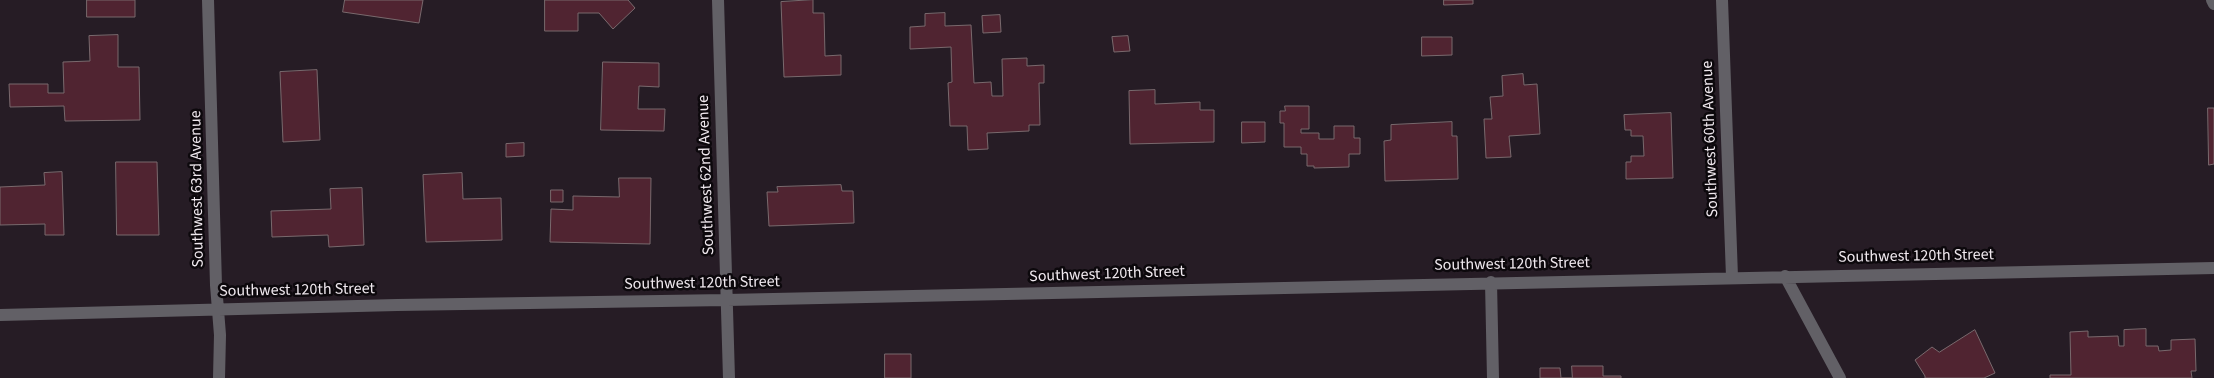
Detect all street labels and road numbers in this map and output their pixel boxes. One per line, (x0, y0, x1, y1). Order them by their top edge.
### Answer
street label: Southwest 60th Avenue (1699, 60, 1723, 218)
street label: Southwest 62nd Avenue (695, 94, 719, 256)
street label: Southwest 63rd Avenue (187, 110, 209, 268)
street label: Southwest 120th Street (1838, 246, 1994, 268)
street label: Southwest 120th Street (1434, 254, 1590, 276)
street label: Southwest 120th Street (1029, 263, 1185, 287)
street label: Southwest 120th Street (624, 273, 780, 295)
street label: Southwest 120th Street (219, 280, 375, 302)

